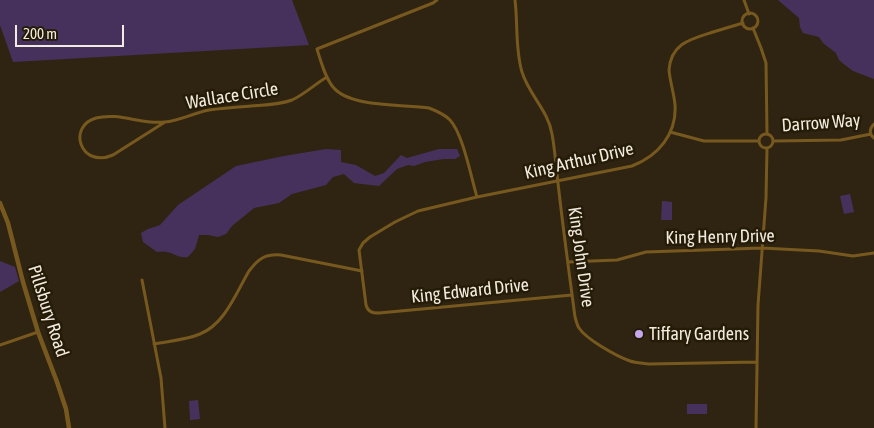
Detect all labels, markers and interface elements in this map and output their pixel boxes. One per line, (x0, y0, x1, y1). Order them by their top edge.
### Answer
scale bar (18, 15, 126, 47)
text: 200 m (23, 25, 57, 42)
street label: Wallace Circle (184, 78, 280, 114)
street label: Darrow Way (781, 109, 861, 137)
street label: King Arthur Drive (522, 138, 636, 184)
street label: King John Drive (563, 205, 599, 309)
street label: King Henry Drive (665, 225, 775, 249)
street label: Pillsbury Road (23, 262, 73, 360)
street label: King Edward Drive (410, 274, 530, 308)
place label: Tiffary Gardens (649, 323, 749, 345)
marker: Tiffary Gardens (633, 328, 645, 340)

